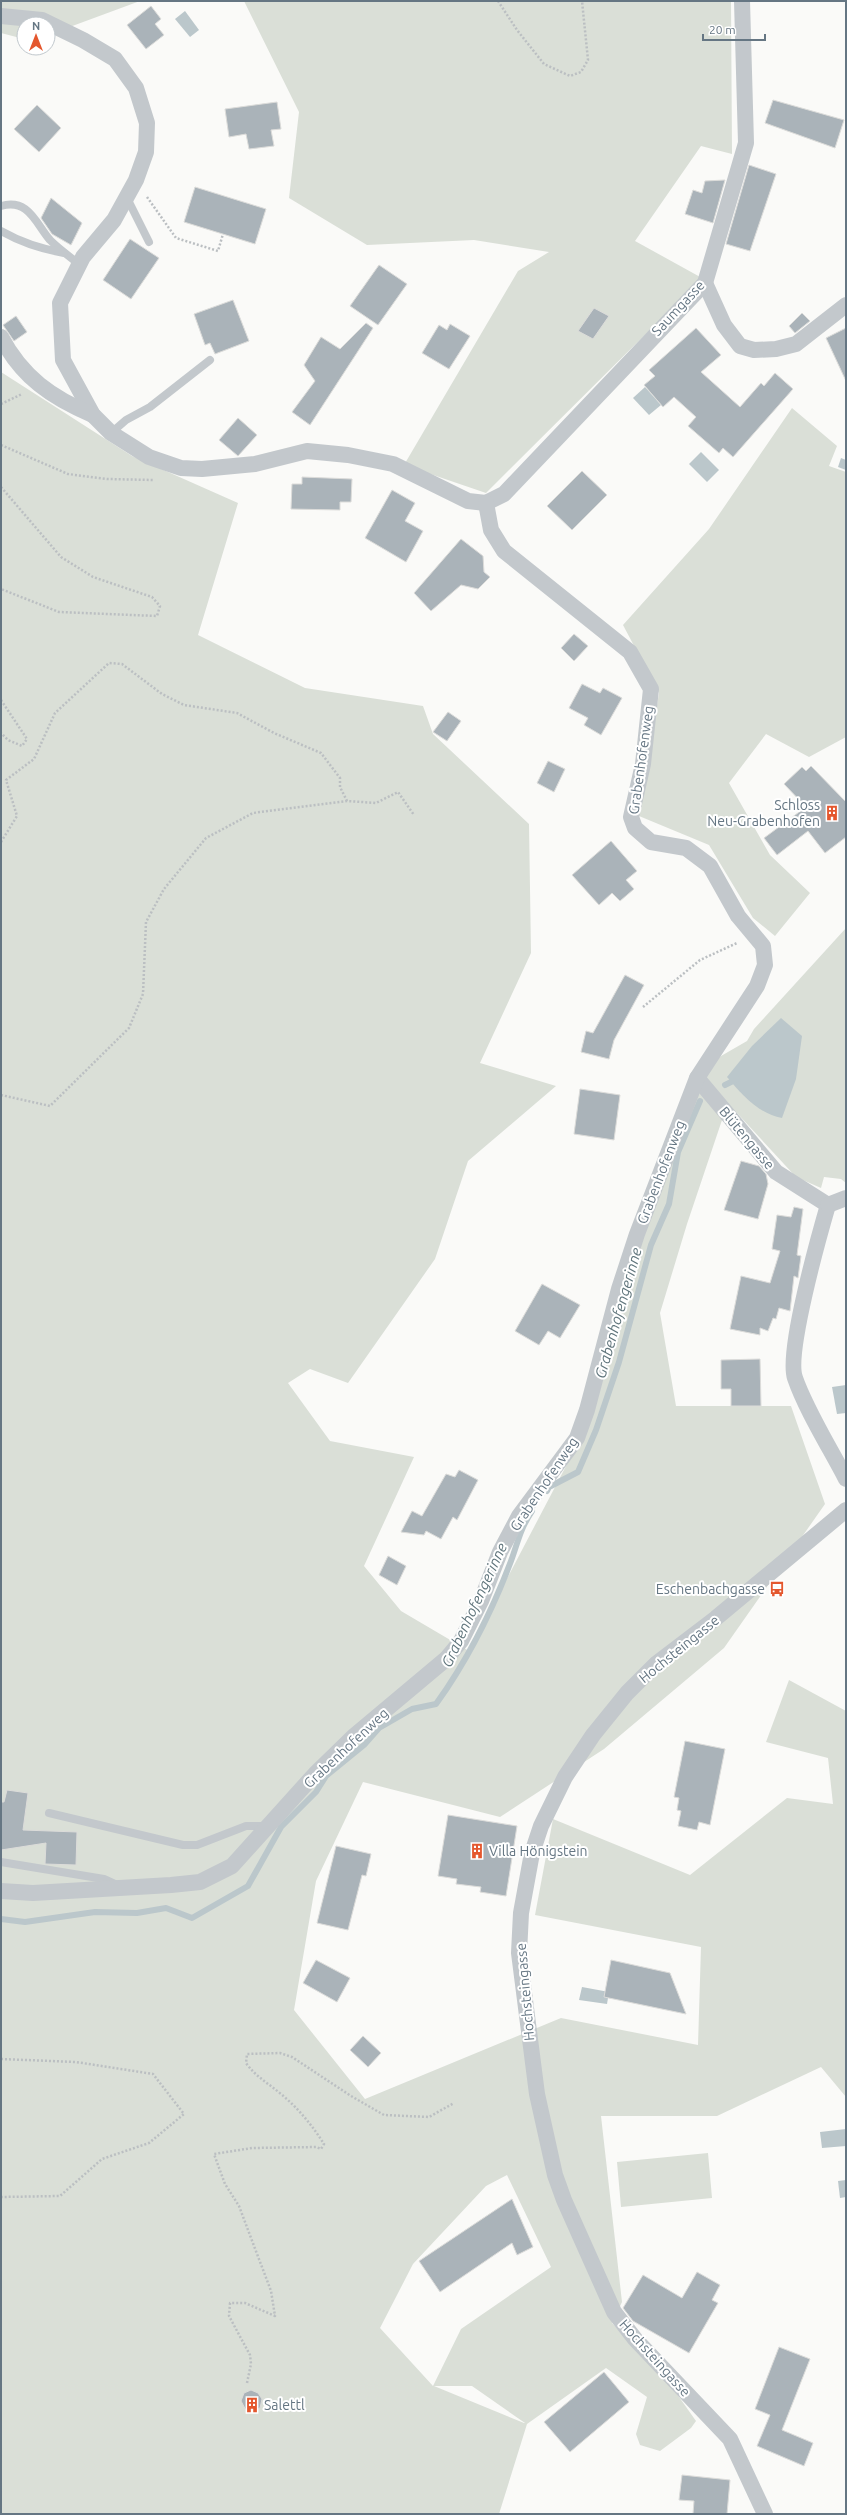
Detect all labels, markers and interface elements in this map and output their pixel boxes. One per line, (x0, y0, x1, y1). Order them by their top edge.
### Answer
north arrow (16, 16, 56, 56)
scale bar (703, 16, 765, 42)
text: N (32, 20, 40, 32)
text: 20 m (709, 23, 736, 36)
street label: Saumgasse (648, 277, 708, 339)
street label: Grabenhofenweg (625, 705, 657, 815)
place label: Schloss Neu-Grabenhofen (707, 797, 820, 829)
building icon: Schloss Neu-Grabenhofen (823, 804, 841, 822)
street label: Blütengasse (716, 1103, 778, 1173)
street label: Grabenhofenweg (634, 1118, 688, 1226)
water label: Grabenhofengerinne (591, 1245, 645, 1380)
street label: Grabenhofenweg (507, 1434, 581, 1534)
water label: Grabenhofengerinne (438, 1540, 510, 1670)
bus stop icon: Eschenbachgasse (768, 1580, 786, 1598)
place label: Eschenbachgasse (656, 1581, 765, 1597)
street label: Hochsteingasse (636, 1612, 722, 1686)
street label: Grabenhofenweg (300, 1705, 392, 1791)
building icon: Villa Hönigstein (468, 1842, 486, 1860)
place label: Villa Hönigstein (489, 1843, 588, 1859)
street label: Hochsteingasse (513, 1942, 537, 2042)
street label: Hochsteingasse (616, 2316, 694, 2400)
building icon: Salettl (243, 2396, 261, 2414)
place label: Salettl (264, 2397, 305, 2413)

